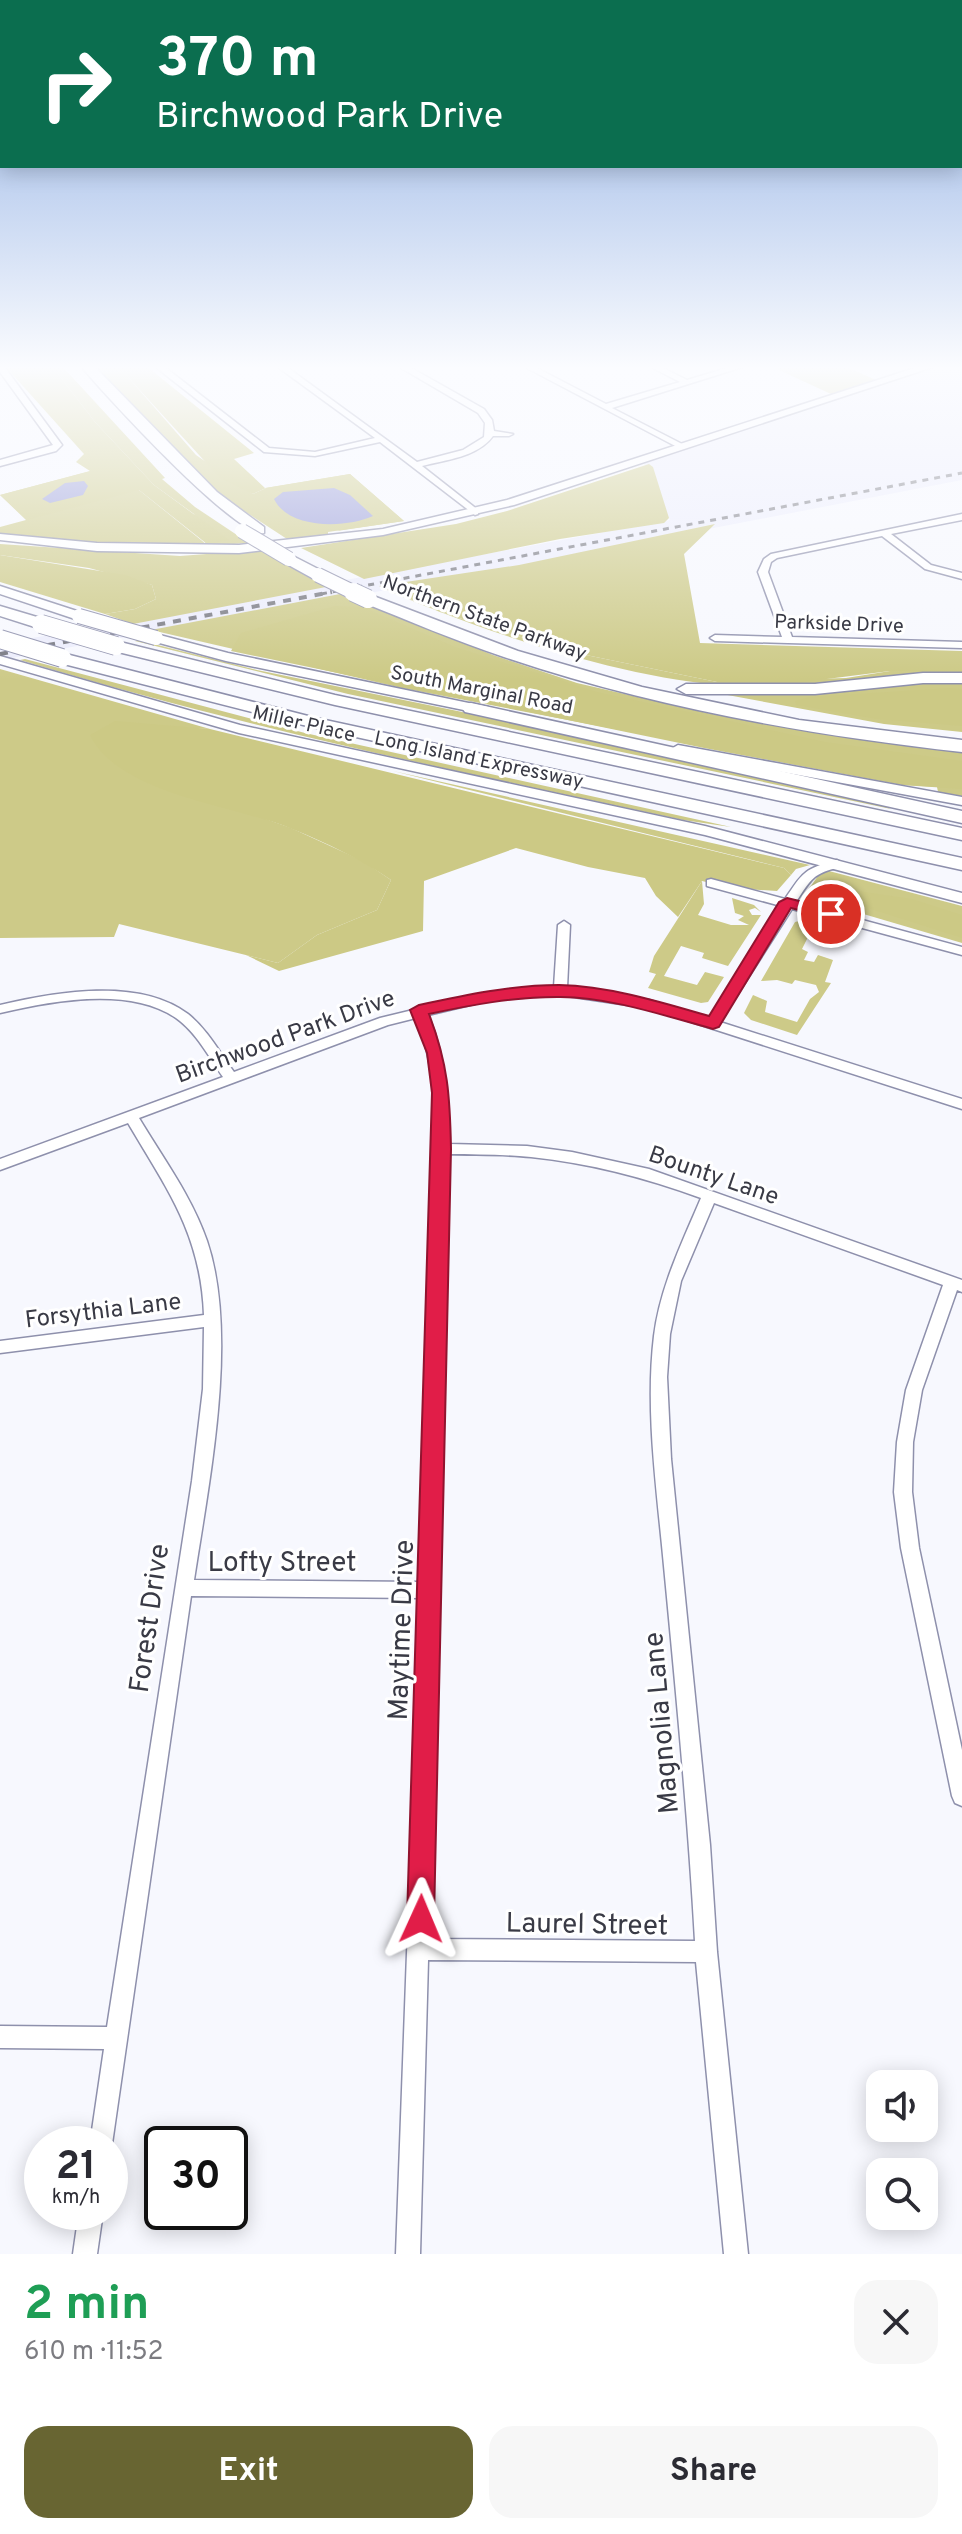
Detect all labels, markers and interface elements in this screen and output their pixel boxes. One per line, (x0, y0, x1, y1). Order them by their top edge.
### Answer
text: 370 m (156, 26, 319, 96)
icon: right (24, 32, 128, 136)
text: Birchwood Park Drive (156, 95, 503, 141)
street label: Northern State Parkway (379, 570, 590, 668)
street label: Parkside Drive (774, 610, 904, 640)
street label: South Marginal Road (388, 661, 575, 721)
street label: Miller Place (250, 701, 357, 749)
street label: Long Island Expressway (372, 726, 586, 796)
pin (797, 880, 865, 948)
icon: arrive (809, 892, 853, 936)
street label: Birchwood Park Drive (172, 984, 400, 1092)
street label: Bounty Lane (644, 1141, 783, 1213)
street label: Forsythia Lane (23, 1288, 183, 1336)
street label: Maytime Drive (382, 1539, 424, 1721)
street label: Forest Drive (123, 1541, 179, 1695)
street label: Lofty Street (207, 1546, 357, 1582)
street label: Magnolia Lane (637, 1630, 689, 1815)
position arrow (379, 1877, 463, 1961)
street label: Laurel Street (505, 1907, 669, 1945)
map controls (866, 2070, 938, 2230)
button: sound (866, 2070, 938, 2142)
speed limit sign: 30 (144, 2126, 248, 2230)
text: 21 (56, 2143, 96, 2193)
button: search (866, 2158, 938, 2230)
text: km/h (52, 2185, 100, 2211)
text: 2 min (24, 2276, 149, 2336)
button: close (854, 2280, 938, 2364)
text: 610 m · 11:52 (24, 2336, 163, 2369)
button: Exit (24, 2426, 473, 2518)
button: Share (489, 2426, 938, 2518)

